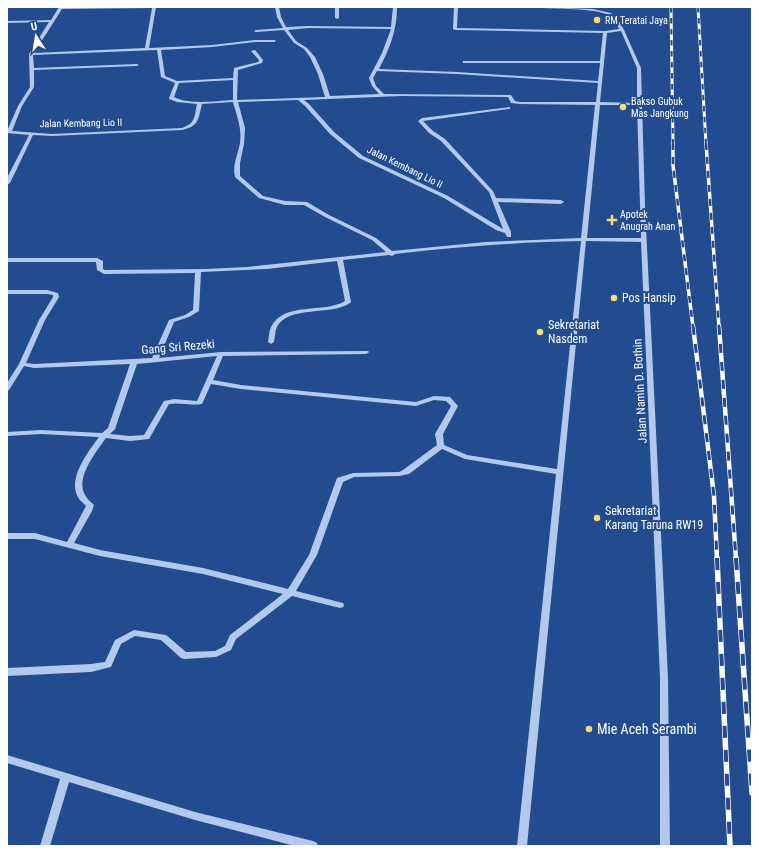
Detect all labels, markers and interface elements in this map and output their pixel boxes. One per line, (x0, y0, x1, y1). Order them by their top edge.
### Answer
marker: RM Teratai Jaya (592, 15, 602, 25)
place label: RM Teratai Jaya (605, 15, 668, 26)
north arrow (16, 16, 56, 56)
text: U (30, 20, 38, 34)
place label: Bakso Gubuk Mas Jangkung (631, 96, 689, 119)
marker: Bakso Gubuk Mas Jangkung (618, 102, 628, 112)
street label: Jalan Kembang Lio II (40, 117, 122, 129)
street label: Jalan Kembang Lio II (365, 144, 445, 190)
place label: Apotek Anugrah Anan (620, 209, 676, 232)
marker: Apotek Anugrah Anan (607, 215, 617, 225)
place label: Pos Hansip (622, 291, 676, 305)
marker: Pos Hansip (609, 293, 619, 303)
place label: Sekretariat Nasdem (548, 318, 600, 346)
marker: Sekretariat Nasdem (535, 327, 545, 337)
street label: Gang Sri Rezeki (141, 337, 215, 357)
street label: Jalan Namin D. Bothin (630, 338, 650, 444)
place label: Sekretariat Karang Taruna RW19 (605, 504, 703, 532)
marker: Sekretariat Karang Taruna RW19 (592, 513, 602, 523)
place label: Mie Aceh Serambi (597, 721, 697, 737)
marker: Mie Aceh Serambi (584, 724, 594, 734)

